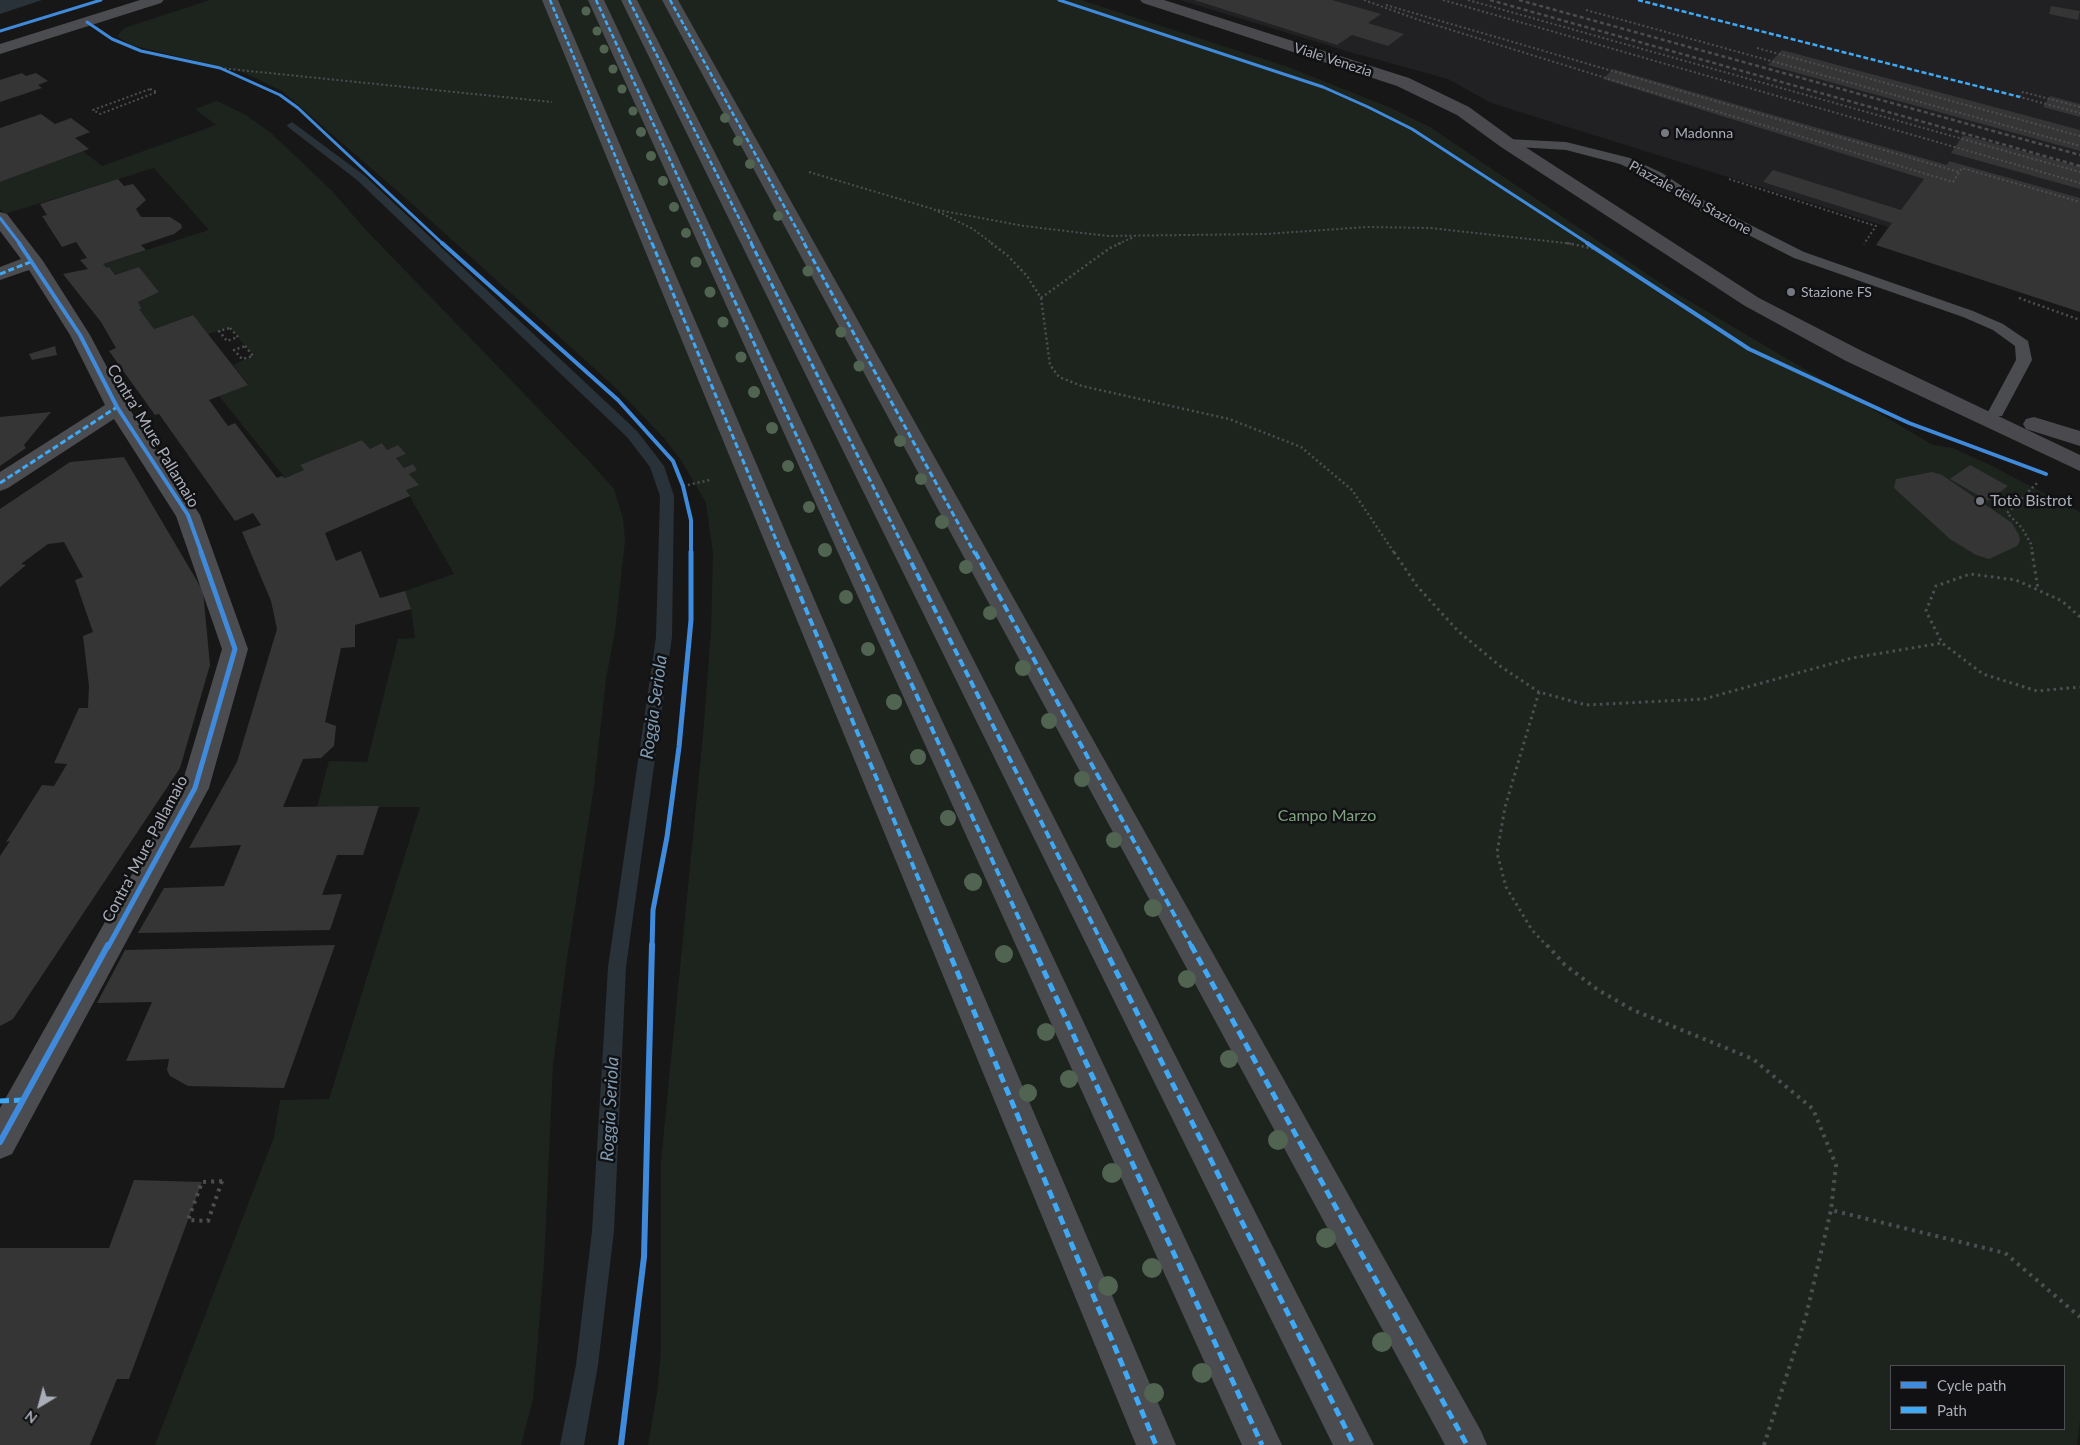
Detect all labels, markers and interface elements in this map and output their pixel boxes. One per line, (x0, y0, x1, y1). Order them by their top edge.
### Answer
street label: Viale Venezia (1292, 39, 1374, 81)
place label: Madonna (1675, 125, 1733, 141)
marker: Madonna (1659, 127, 1671, 139)
street label: Piazzale della Stazione (1626, 157, 1754, 239)
place label: Stazione FS (1801, 284, 1872, 300)
marker: Stazione FS (1785, 286, 1797, 298)
street label: Contra' Mure Pallamaio (103, 361, 203, 511)
place label: Totò Bistrot (1990, 491, 2072, 511)
marker: Totò Bistrot (1974, 495, 1986, 507)
water label: Roggia Seriola (636, 654, 672, 760)
street label: Contra' Mure Pallamaio (98, 772, 192, 926)
park label: Campo Marzo (1278, 806, 1376, 826)
water label: Roggia Seriola (596, 1056, 624, 1162)
legend (1890, 1365, 2065, 1430)
text: Cycle path (1937, 1376, 2006, 1394)
north arrow (15, 1380, 65, 1430)
text: Path (1937, 1401, 1967, 1419)
text: N (21, 1407, 40, 1427)

